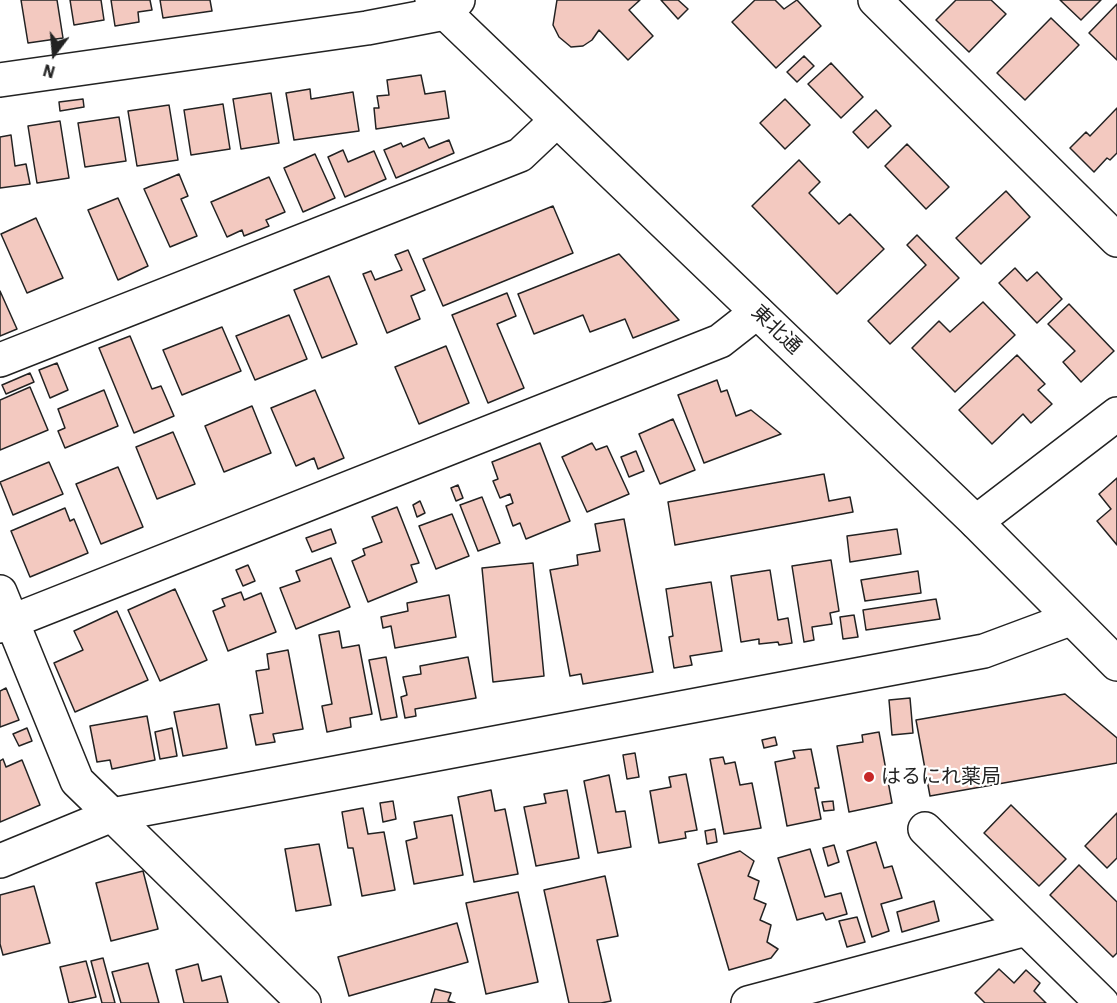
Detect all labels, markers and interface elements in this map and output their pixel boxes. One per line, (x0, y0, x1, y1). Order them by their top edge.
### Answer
north arrow (24, 24, 84, 84)
text: N (41, 60, 57, 83)
street label: 東北通 (746, 301, 806, 359)
place label: はるにれ薬局 (881, 765, 1001, 789)
marker: はるにれ薬局 (862, 770, 876, 784)

